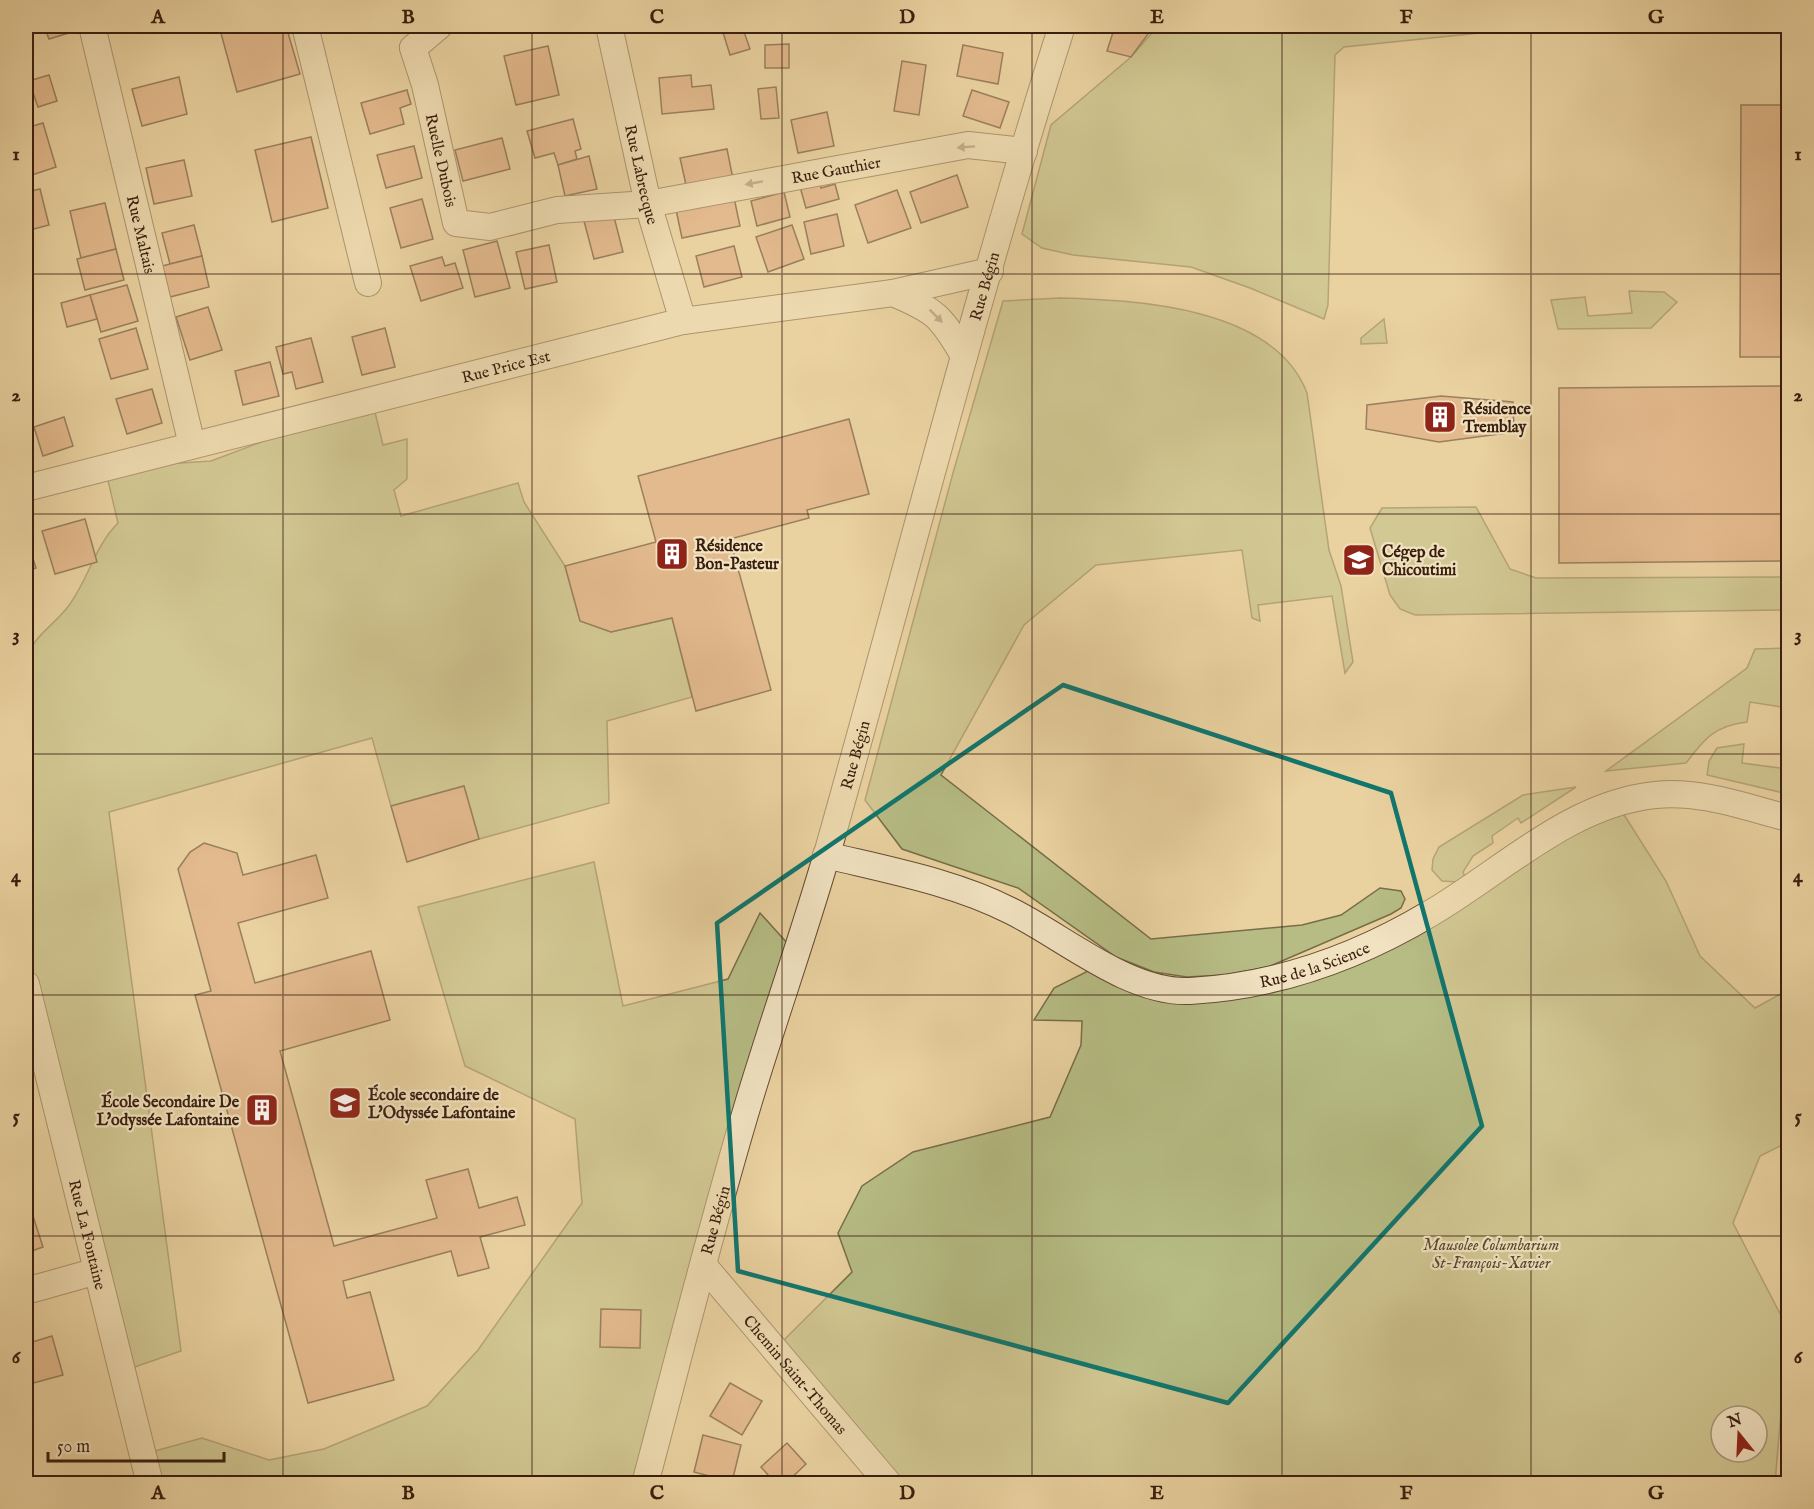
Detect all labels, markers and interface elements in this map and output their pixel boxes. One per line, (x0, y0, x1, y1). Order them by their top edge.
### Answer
text: A (150, 5, 166, 30)
text: B (401, 5, 415, 30)
text: C (650, 5, 664, 30)
text: D (899, 5, 915, 30)
text: E (1150, 5, 1164, 30)
text: F (1400, 5, 1413, 30)
text: G (1648, 5, 1665, 30)
street label: Ruelle Dubois (420, 112, 460, 210)
street label: Rue Labrecque (619, 123, 662, 227)
text: 1 (12, 142, 20, 167)
one-way arrow (957, 142, 976, 151)
text: 1 (1794, 142, 1802, 167)
street label: Rue Gauthier (790, 153, 883, 189)
one-way arrow (744, 179, 763, 188)
street label: Rue Maltais (121, 193, 159, 276)
street label: Rue Bégin (967, 250, 1005, 323)
one-way arrow (929, 308, 943, 322)
street label: Rue Price Est (460, 347, 553, 389)
text: 2 (11, 383, 21, 408)
text: 2 (1793, 383, 1803, 408)
building icon: Résidence Tremblay (1422, 399, 1458, 435)
place label: Résidence Tremblay (1462, 400, 1532, 438)
building icon: Résidence Bon-Pasteur (654, 536, 690, 572)
place label: Résidence Bon-Pasteur (695, 537, 779, 575)
school or university icon: Cégep de Chicoutimi (1341, 542, 1377, 578)
place label: Cégep de Chicoutimi (1382, 543, 1457, 581)
text: 3 (12, 623, 20, 648)
text: 3 (1794, 623, 1802, 648)
street label: Rue Bégin (838, 718, 876, 792)
text: 4 (11, 864, 22, 889)
text: 4 (1793, 864, 1804, 889)
street label: Rue de la Science (1258, 939, 1373, 994)
place label: École secondaire de L'Odyssée Lafontaine (368, 1084, 516, 1124)
school or university icon: École secondaire de L'Odyssée Lafontaine (327, 1085, 363, 1121)
place label: École Secondaire De L'odyssée Lafontaine (97, 1091, 240, 1131)
building icon: École Secondaire De L'odyssée Lafontaine (244, 1092, 280, 1128)
text: 5 (12, 1104, 20, 1129)
text: 5 (1794, 1104, 1802, 1129)
street label: Rue La Fontaine (63, 1178, 109, 1292)
street label: Rue Bégin (698, 1183, 736, 1257)
park label: Mausolee Columbarium St-François-Xavier (1423, 1236, 1559, 1274)
street label: Chemin Saint-Thomas (738, 1312, 851, 1440)
text: 6 (12, 1345, 22, 1370)
text: 6 (1794, 1345, 1804, 1370)
north arrow (1709, 1404, 1769, 1464)
text: N (1724, 1410, 1745, 1434)
scale bar (48, 1425, 224, 1463)
text: 50 m (57, 1436, 90, 1459)
text: A (150, 1481, 166, 1506)
text: B (401, 1481, 415, 1506)
text: C (650, 1481, 664, 1506)
text: D (899, 1481, 915, 1506)
text: E (1150, 1481, 1164, 1506)
text: F (1400, 1481, 1413, 1506)
text: G (1648, 1481, 1665, 1506)

